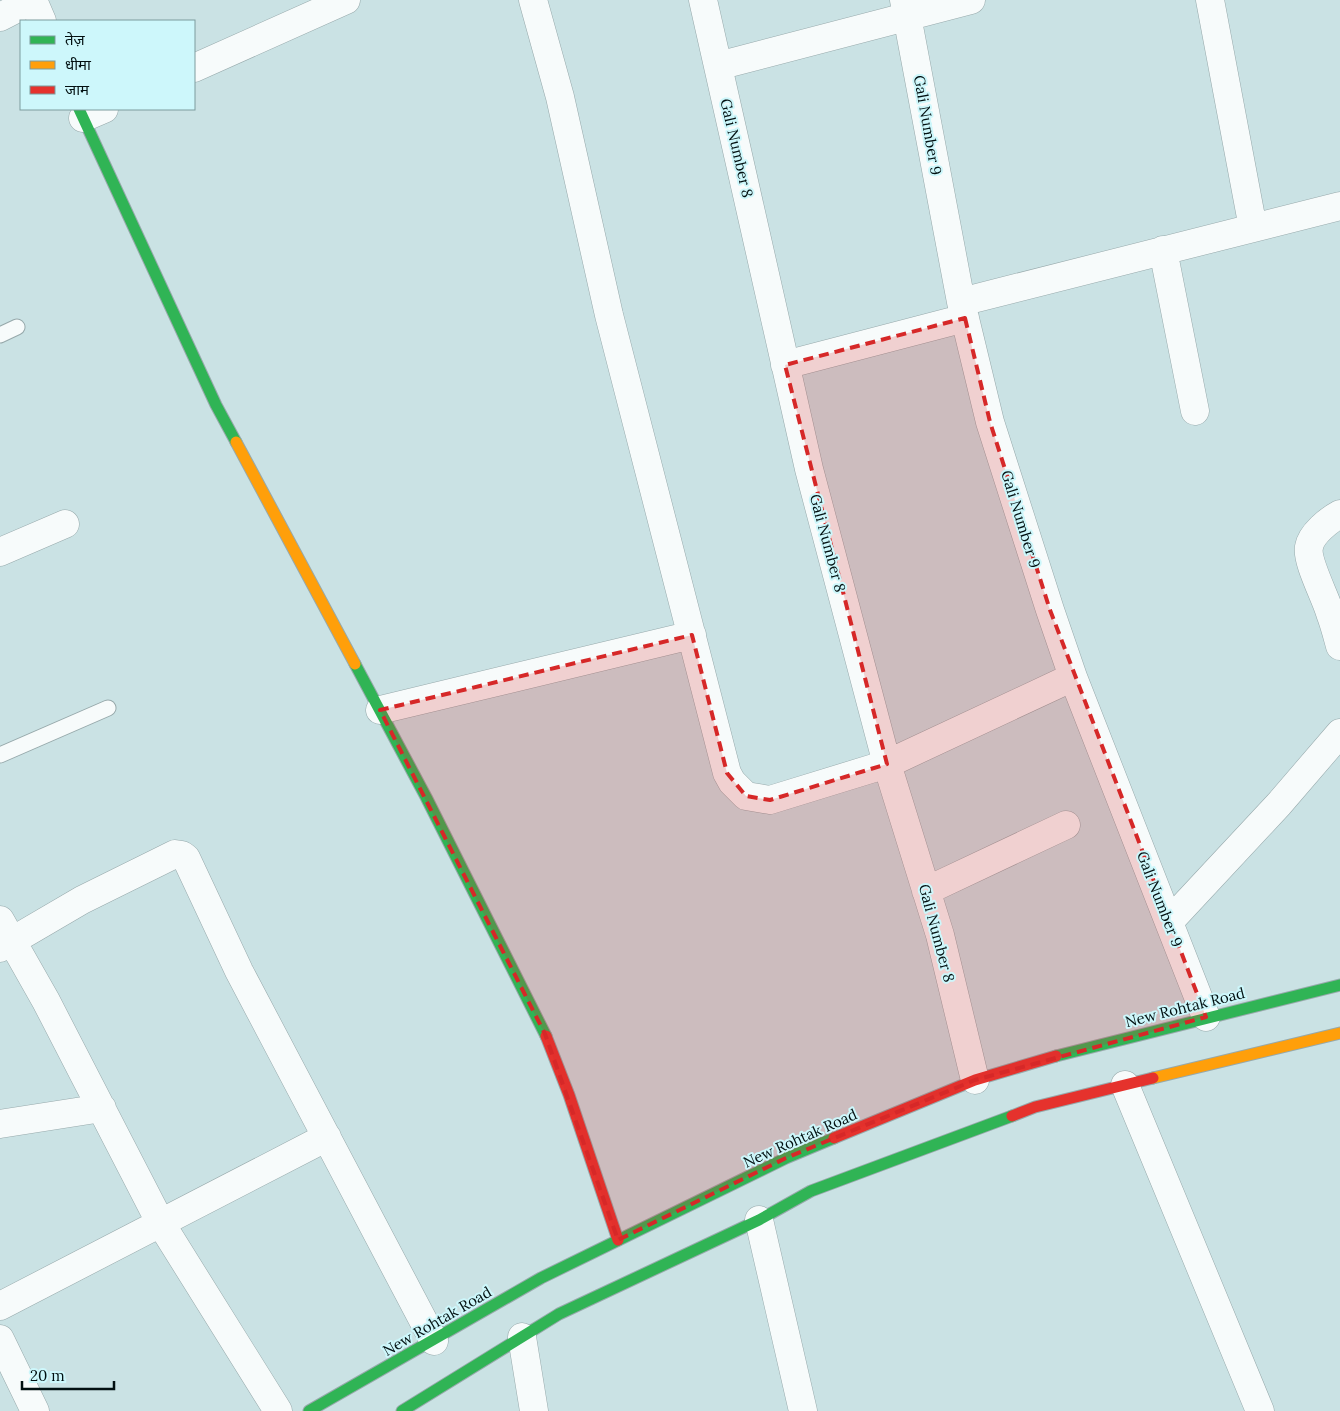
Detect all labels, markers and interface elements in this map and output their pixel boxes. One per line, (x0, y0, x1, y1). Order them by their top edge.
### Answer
legend (20, 20, 195, 110)
text: तेज़ (65, 30, 86, 49)
text: धीमा (65, 55, 92, 74)
street label: Gali Number 9 (910, 74, 946, 176)
text: जाम (65, 80, 90, 99)
street label: Gali Number 8 (716, 97, 758, 199)
street label: Gali Number 9 (997, 468, 1045, 570)
street label: Gali Number 8 (806, 492, 850, 594)
street label: Gali Number 9 (1133, 848, 1187, 950)
street label: Gali Number 8 (915, 882, 959, 984)
street label: New Rohtak Road (1123, 983, 1247, 1031)
street label: New Rohtak Road (740, 1104, 860, 1172)
street label: New Rohtak Road (379, 1282, 495, 1360)
scale bar (22, 1358, 115, 1390)
text: 20 m (30, 1366, 65, 1385)

